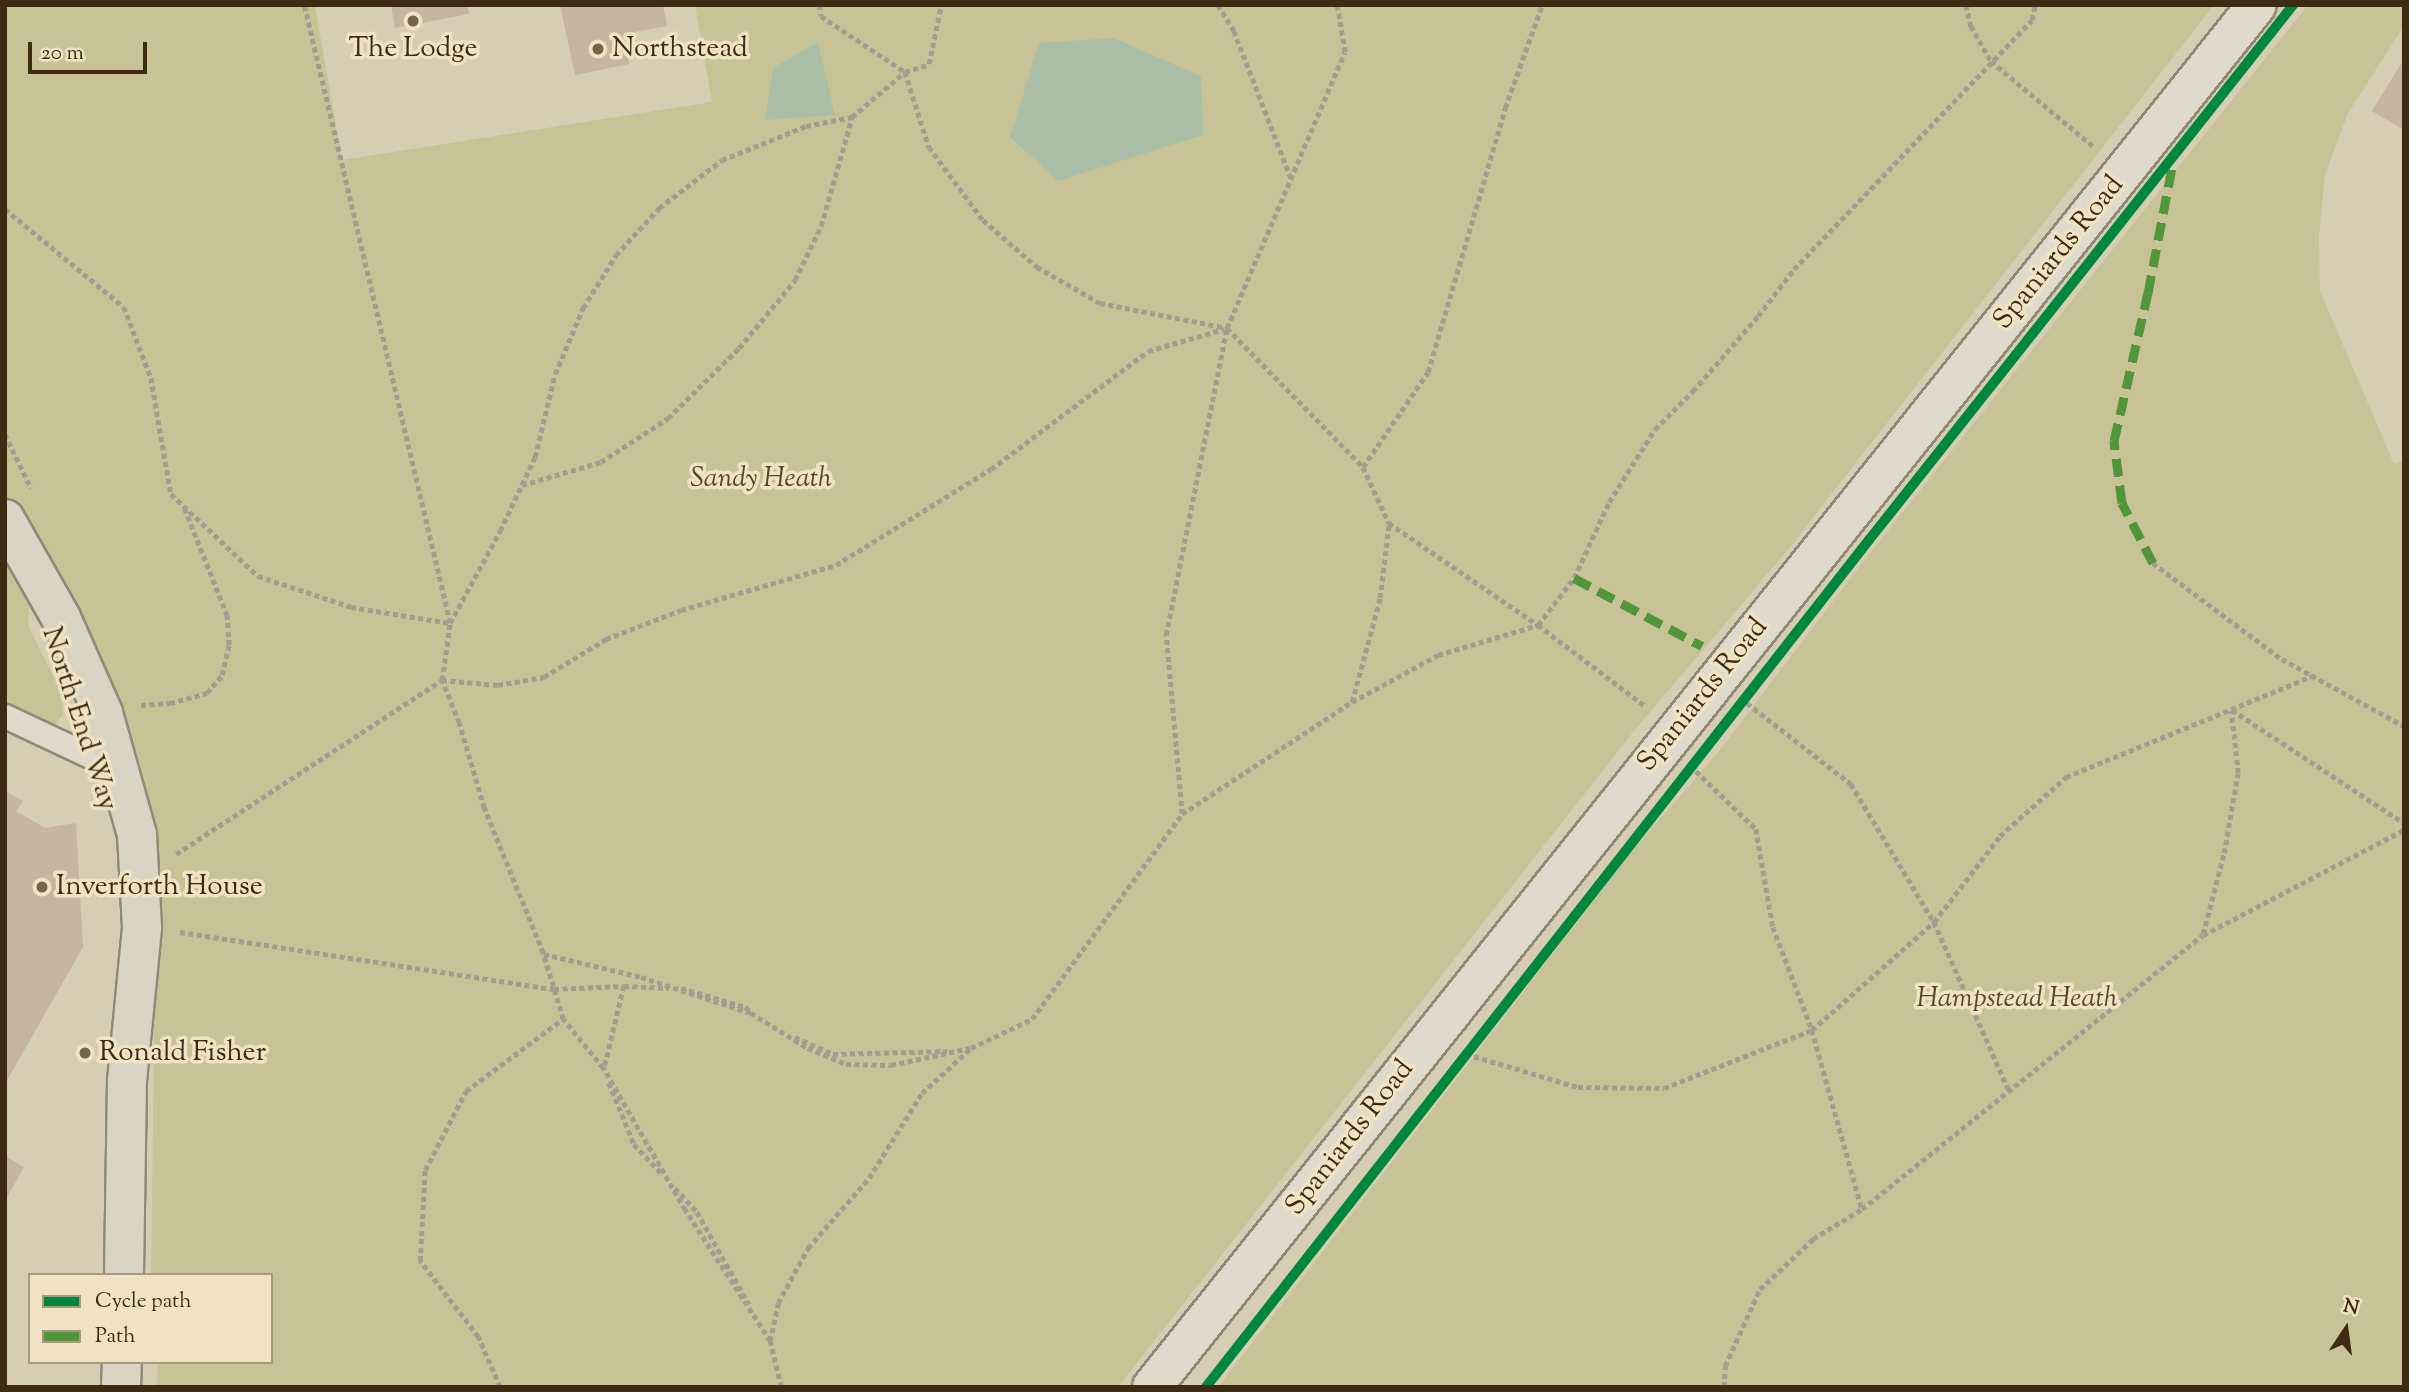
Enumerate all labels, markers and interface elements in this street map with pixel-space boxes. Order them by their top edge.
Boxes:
marker: The Lodge [405,13,421,29]
scale bar [32,28,150,72]
place label: The Lodge [348,32,478,66]
place label: Northstead [612,32,748,66]
text: 20 m [41,39,84,69]
marker: Northstead [590,41,606,57]
street label: Spaniards Road [1987,169,2131,337]
park label: Sandy Heath [690,462,832,496]
street label: Spaniards Road [1631,611,1775,779]
street label: North End Way [34,623,124,815]
place label: Inverforth House [56,870,263,904]
marker: Inverforth House [34,879,50,895]
park label: Hampstead Heath [1917,982,2117,1016]
place label: Ronald Fisher [99,1036,266,1070]
marker: Ronald Fisher [77,1045,93,1061]
street label: Spaniards Road [1279,1053,1421,1223]
legend [28,1273,273,1364]
text: Cycle path [95,1287,192,1317]
text: N [2340,1293,2361,1323]
north arrow [2311,1294,2381,1364]
text: Path [95,1322,136,1352]

